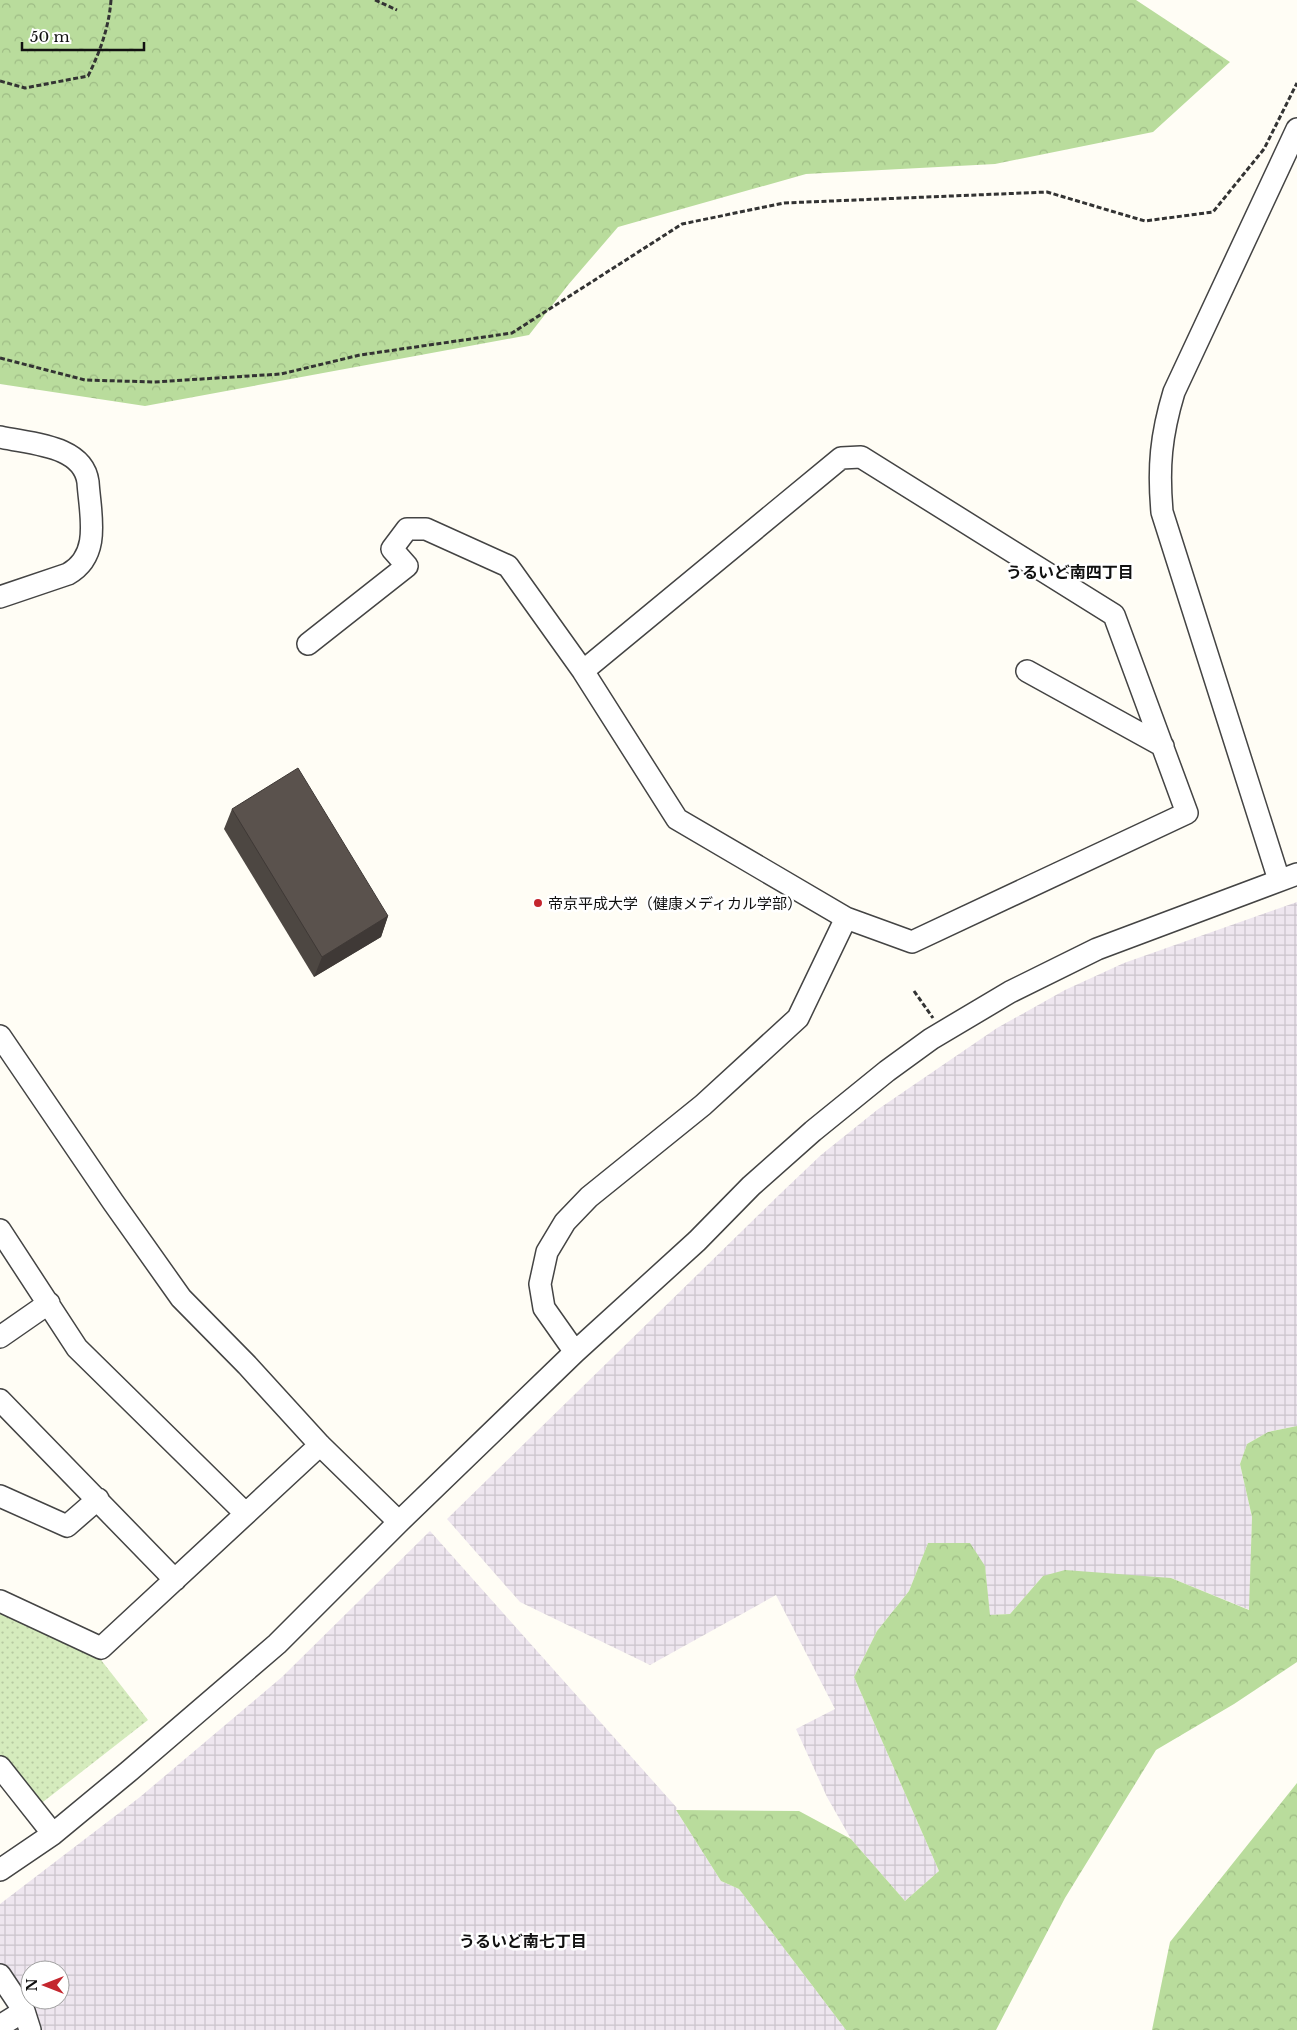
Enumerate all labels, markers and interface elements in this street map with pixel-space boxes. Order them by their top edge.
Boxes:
scale bar [22,20,145,52]
text: 50 m [30,27,70,46]
district label: うるいど南四丁目 [1006,562,1134,582]
place label: 帝京平成大学（健康メディカル学部） [548,894,802,913]
marker: 帝京平成大学（健康メディカル学部） [532,897,544,909]
district label: うるいど南七丁目 [459,1931,587,1951]
north arrow [20,1960,70,2010]
text: N [23,1978,41,1992]

